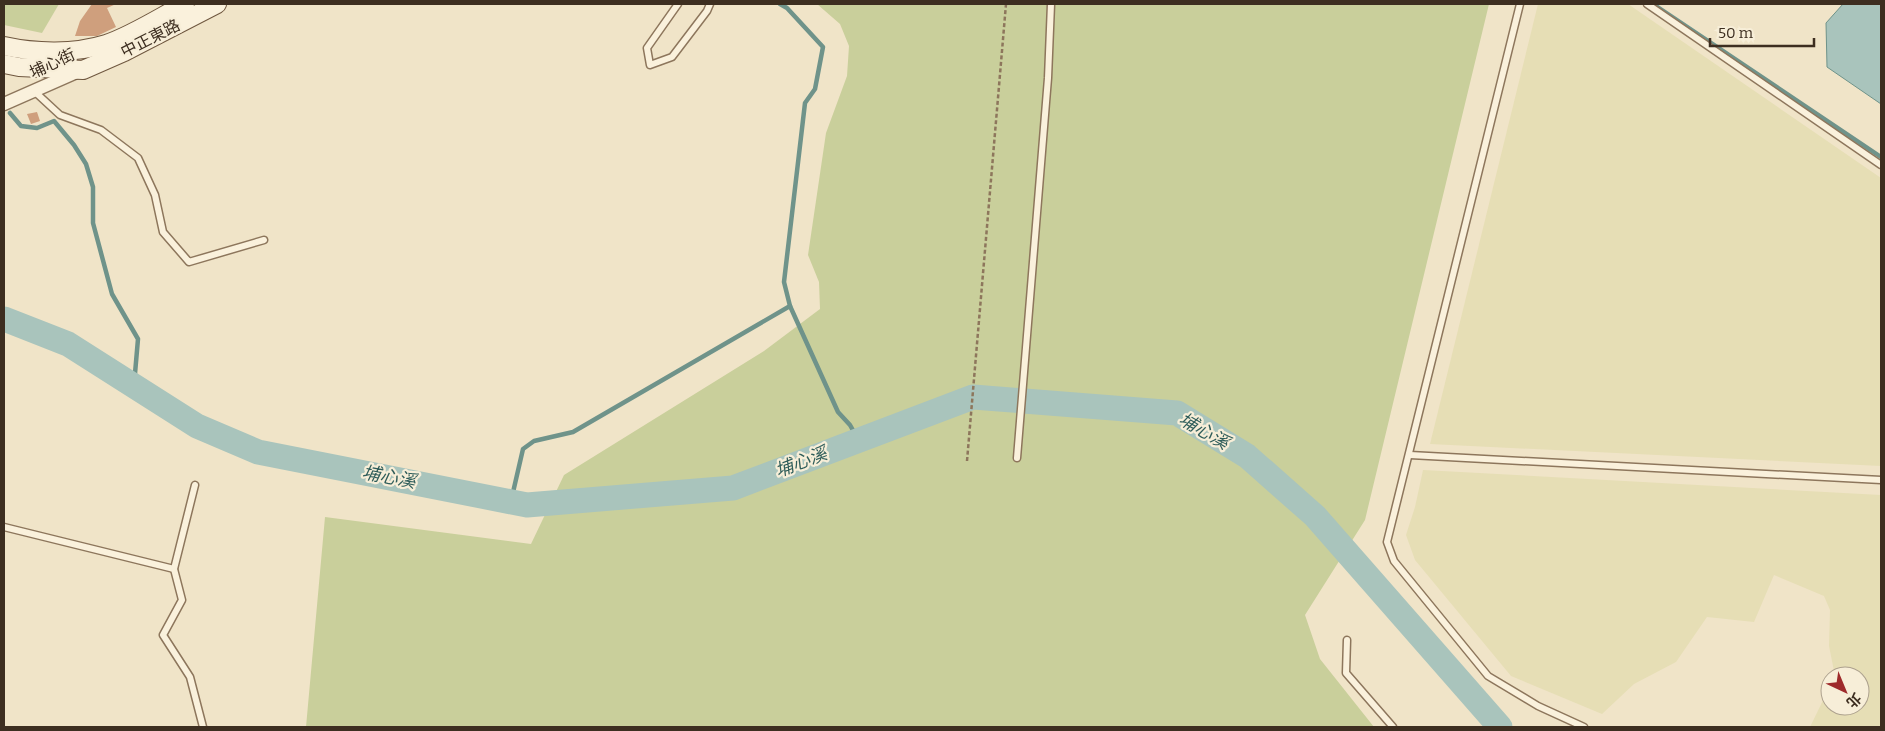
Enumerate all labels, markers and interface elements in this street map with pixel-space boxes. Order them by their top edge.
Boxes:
street label: 中正東路 [117,15,183,61]
scale bar [1710,15,1814,47]
text: 50 m [1718,24,1754,42]
street label: 埔心街 [26,45,78,82]
water label: 埔心溪 [1175,408,1235,456]
water label: 埔心溪 [772,441,833,482]
water label: 埔心溪 [360,461,421,494]
north arrow [1820,666,1870,716]
text: 北 [1843,689,1865,711]

